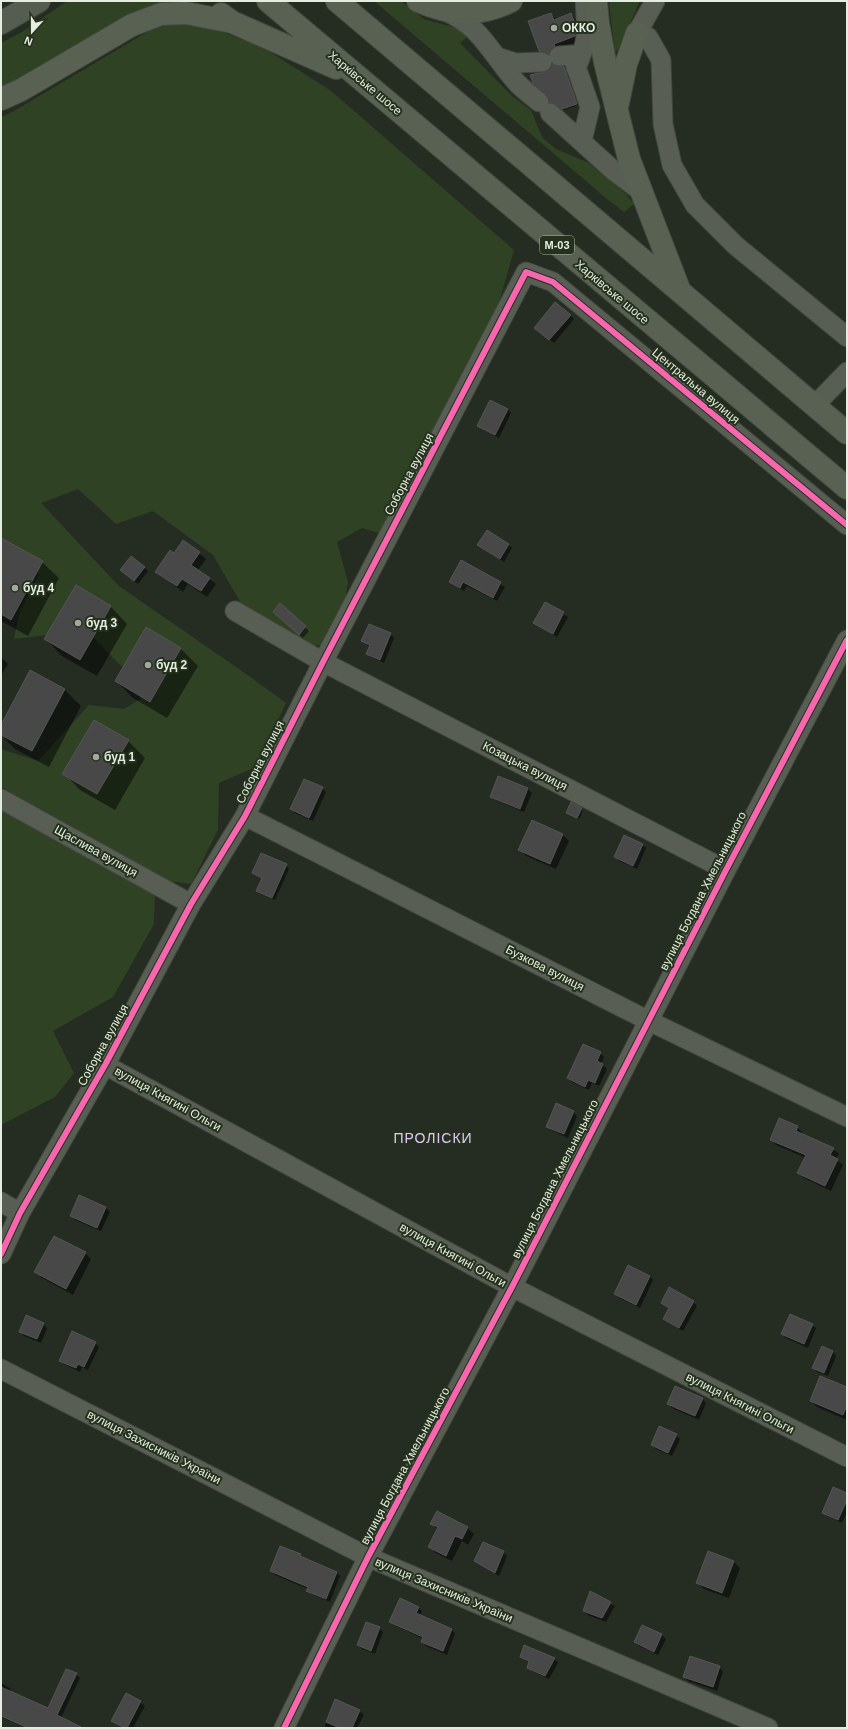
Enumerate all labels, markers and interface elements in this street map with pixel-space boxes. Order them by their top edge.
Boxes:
north arrow [12,12,52,52]
place label: ОККО [562,21,595,35]
marker: ОККО [549,23,559,33]
text: N [23,34,34,48]
street label: Харківське шосе [325,48,405,118]
road number: М-03 [540,236,574,254]
street label: Харківське шосе [572,257,652,327]
street label: Центральна вулиця [649,345,743,427]
street label: Соборна вулиця [381,430,437,518]
place label: буд 4 [23,581,55,595]
marker: буд 4 [10,583,20,593]
place label: буд 3 [86,616,118,630]
marker: буд 3 [73,618,83,628]
place label: буд 2 [156,658,188,672]
marker: буд 2 [143,660,153,670]
street label: Соборна вулиця [233,718,287,806]
street label: Козацька вулиця [480,739,570,793]
place label: буд 1 [104,750,136,764]
marker: буд 1 [91,752,101,762]
street label: вулиця Богдана Хмельницького [657,809,749,973]
street label: Щаслива вулиця [52,822,140,880]
street label: Бузкова вулиця [503,942,587,994]
street label: Соборна вулиця [75,1002,131,1088]
street label: вулиця Княгині Ольги [112,1064,224,1134]
street label: вулиця Богдана Хмельницького [509,1097,601,1261]
district label: ПРОЛІСКИ [393,1130,473,1146]
street label: вулиця Княгині Ольги [397,1220,509,1290]
street label: вулиця Княгині Ольги [684,1370,796,1436]
street label: вулиця Богдана Хмельницького [357,1385,453,1547]
street label: вулиця Захисників України [85,1407,223,1487]
street label: вулиця Захисників України [373,1555,515,1625]

